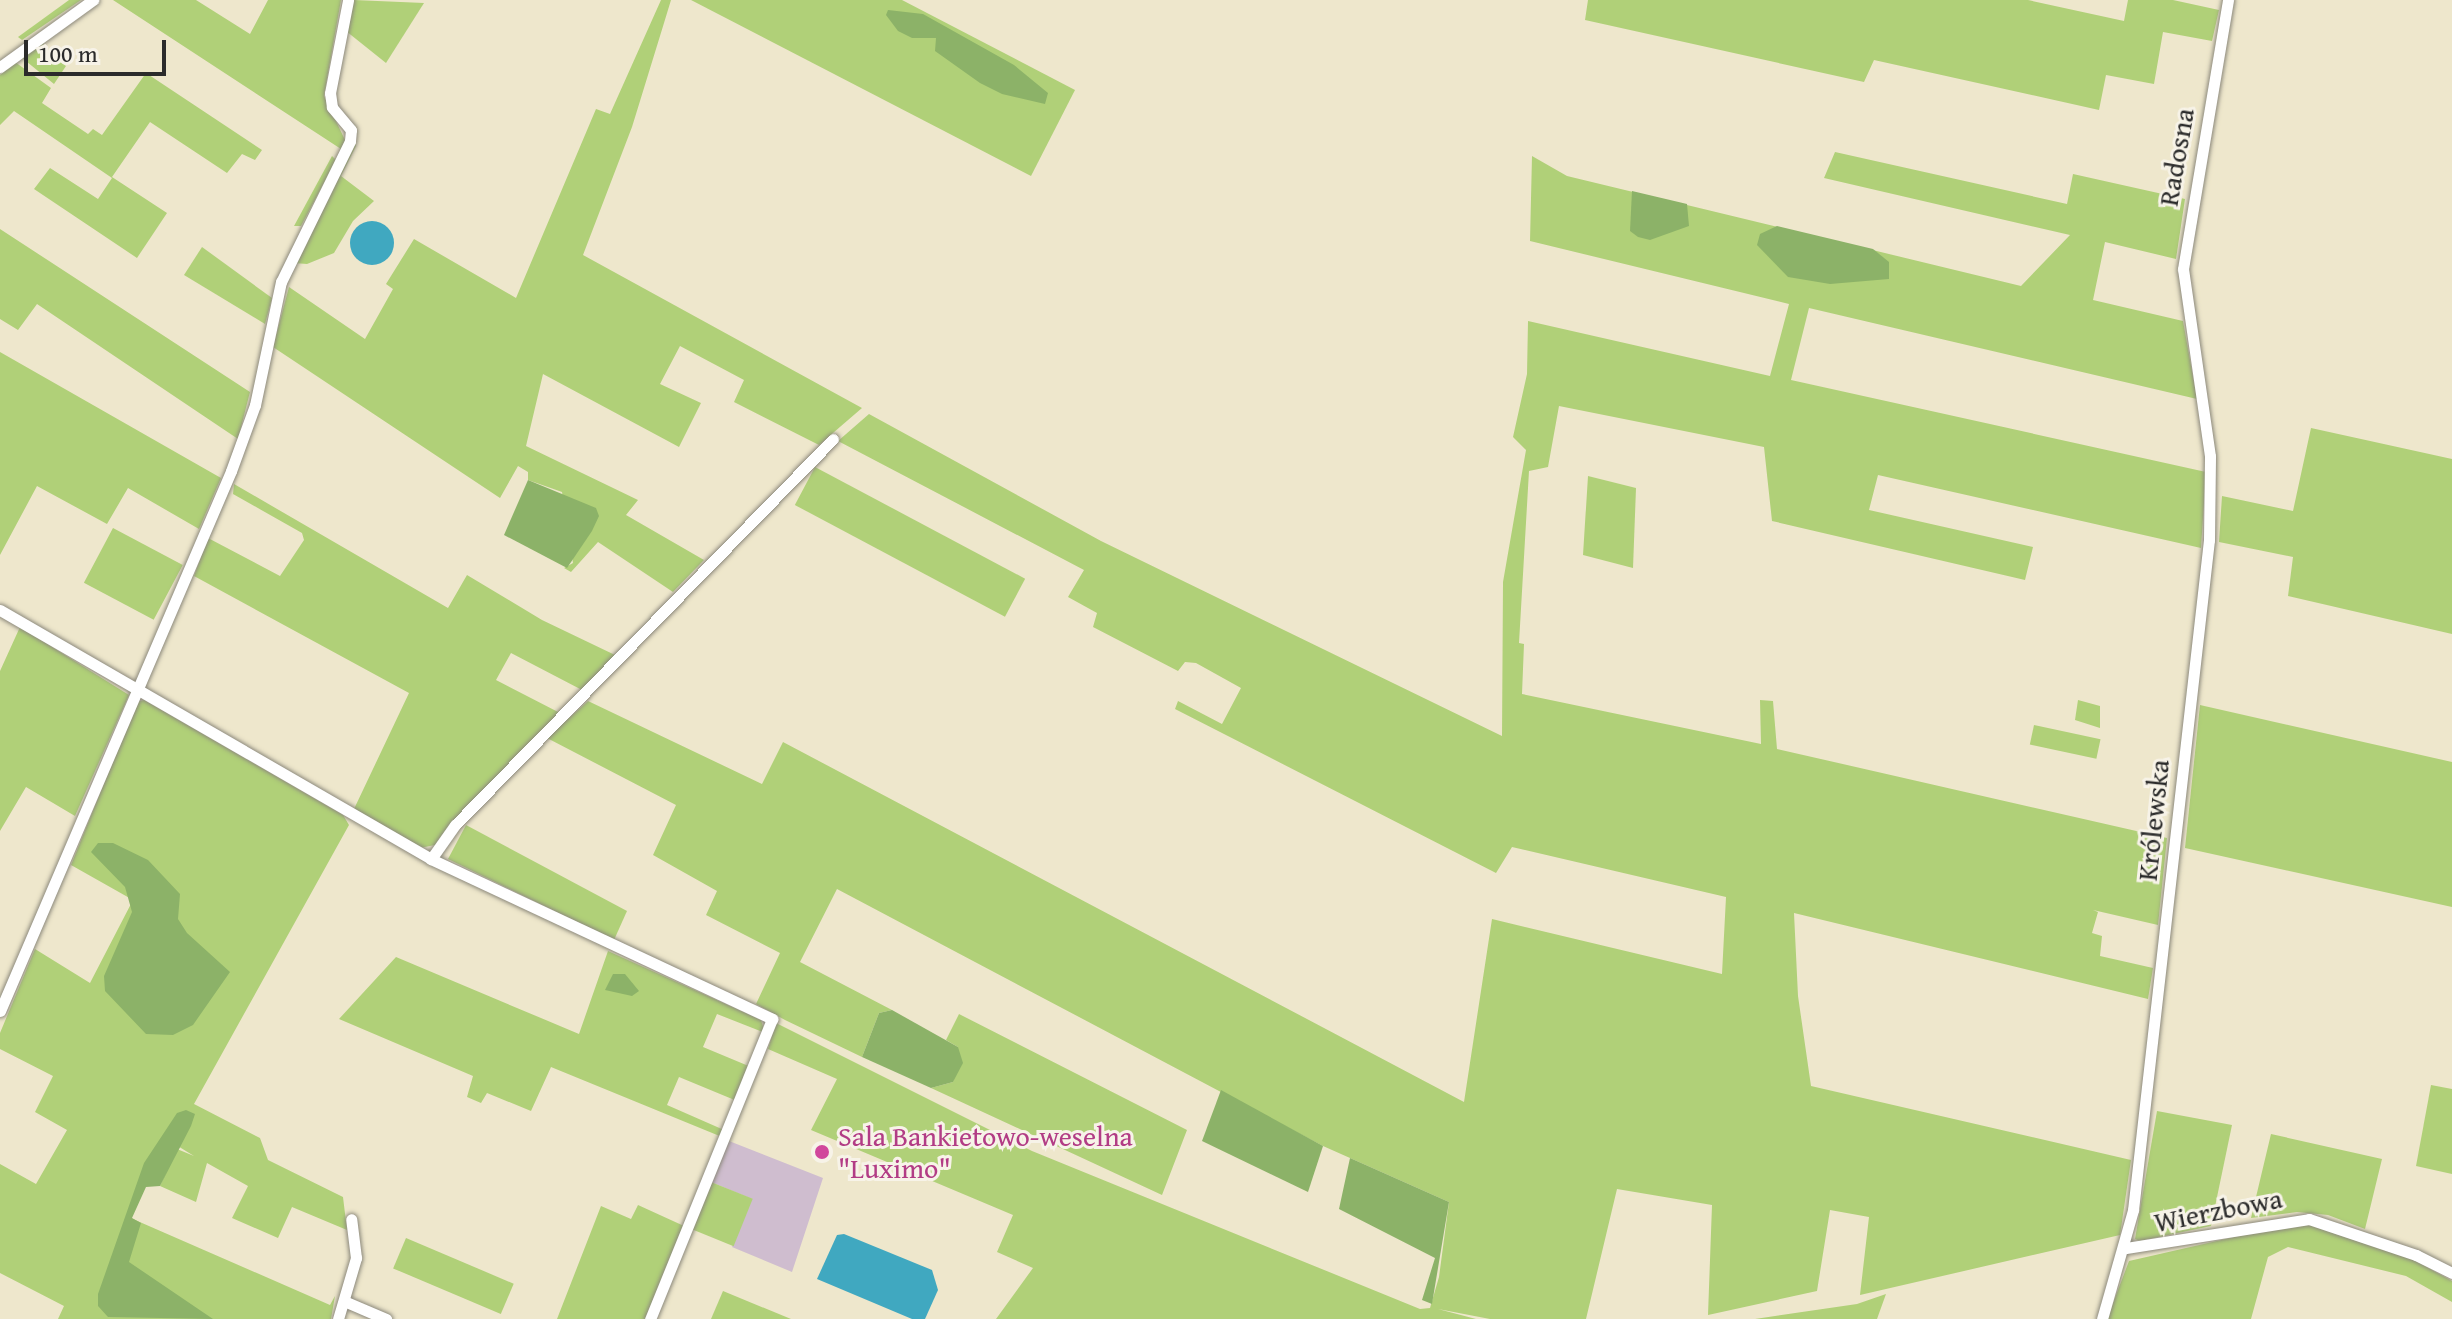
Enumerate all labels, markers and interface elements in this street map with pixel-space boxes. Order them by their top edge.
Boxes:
scale bar [28,24,170,74]
text: 100 m [38,36,98,71]
street label: Radosna [2151,106,2201,208]
street label: Królewska [2130,758,2176,882]
place label: Sala Bankietowo-weselna "Luximo" [838,1119,1133,1185]
marker: Sala Bankietowo-weselna "Luximo" [813,1143,831,1161]
street label: Wierzbowa [2151,1181,2285,1239]

